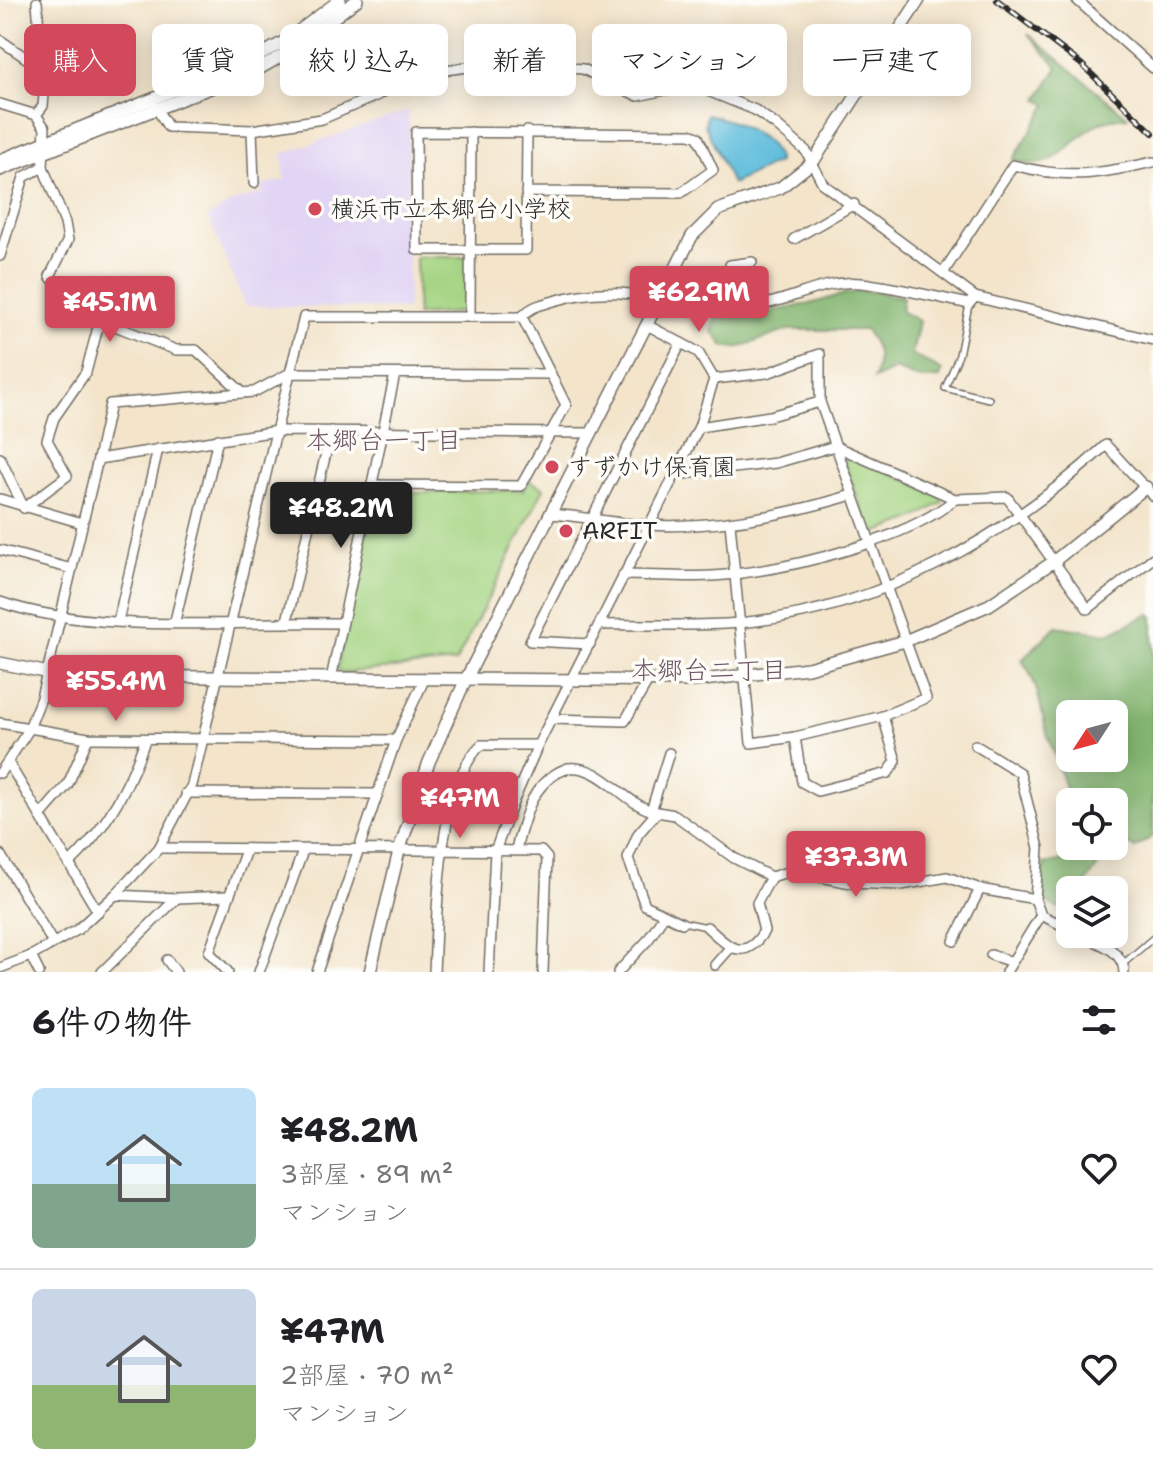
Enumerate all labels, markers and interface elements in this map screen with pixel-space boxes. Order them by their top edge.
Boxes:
chip: 購入 [24,24,136,96]
chip: 賃貸 [152,24,264,96]
chip: 絞り込み [280,24,448,96]
chip: 新着 [464,24,576,96]
chip: マンション [592,24,787,96]
chip: 一戸建て [803,24,971,96]
place label: 横浜市立本郷台小学校 [331,193,571,225]
marker: 横浜市立本郷台小学校 [306,200,324,218]
pin: ¥62.9M [634,266,764,334]
text: ¥62.9M [648,274,750,309]
pin: ¥45.1M [45,276,175,344]
text: ¥45.1M [63,284,157,319]
district label: 本郷台一丁目 [306,422,462,457]
place label: すずかけ保育園 [568,451,736,483]
marker: すずかけ保育園 [543,458,561,476]
pin: ¥48.2M [276,482,406,550]
text: ¥48.2M [288,490,394,525]
place label: ARFIT [582,515,658,547]
marker: ARFIT [557,522,575,540]
district label: 本郷台二丁目 [631,652,787,687]
pin: ¥55.4M [51,655,181,723]
text: ¥55.4M [66,663,166,698]
north arrow [1056,700,1128,772]
map controls [1056,700,1128,948]
pin: ¥47M [413,772,507,840]
text: ¥47M [420,780,500,815]
button: locate [1056,788,1128,860]
pin: ¥37.3M [791,831,921,899]
text: ¥37.3M [804,839,908,874]
button: layers [1056,876,1128,948]
icon: filters [1077,998,1121,1042]
text: 6件の物件 [32,999,192,1045]
text: ¥48.2M [280,1107,418,1153]
icon: home [96,1120,192,1216]
icon: heart [1077,1146,1121,1190]
text: 3部屋 · 89 m² [280,1156,454,1191]
text: マンション [280,1194,409,1229]
text: ¥47M [280,1308,385,1354]
icon: home [96,1321,192,1417]
icon: heart [1077,1347,1121,1391]
text: 2部屋 · 70 m² [280,1357,454,1392]
text: マンション [280,1395,409,1430]

